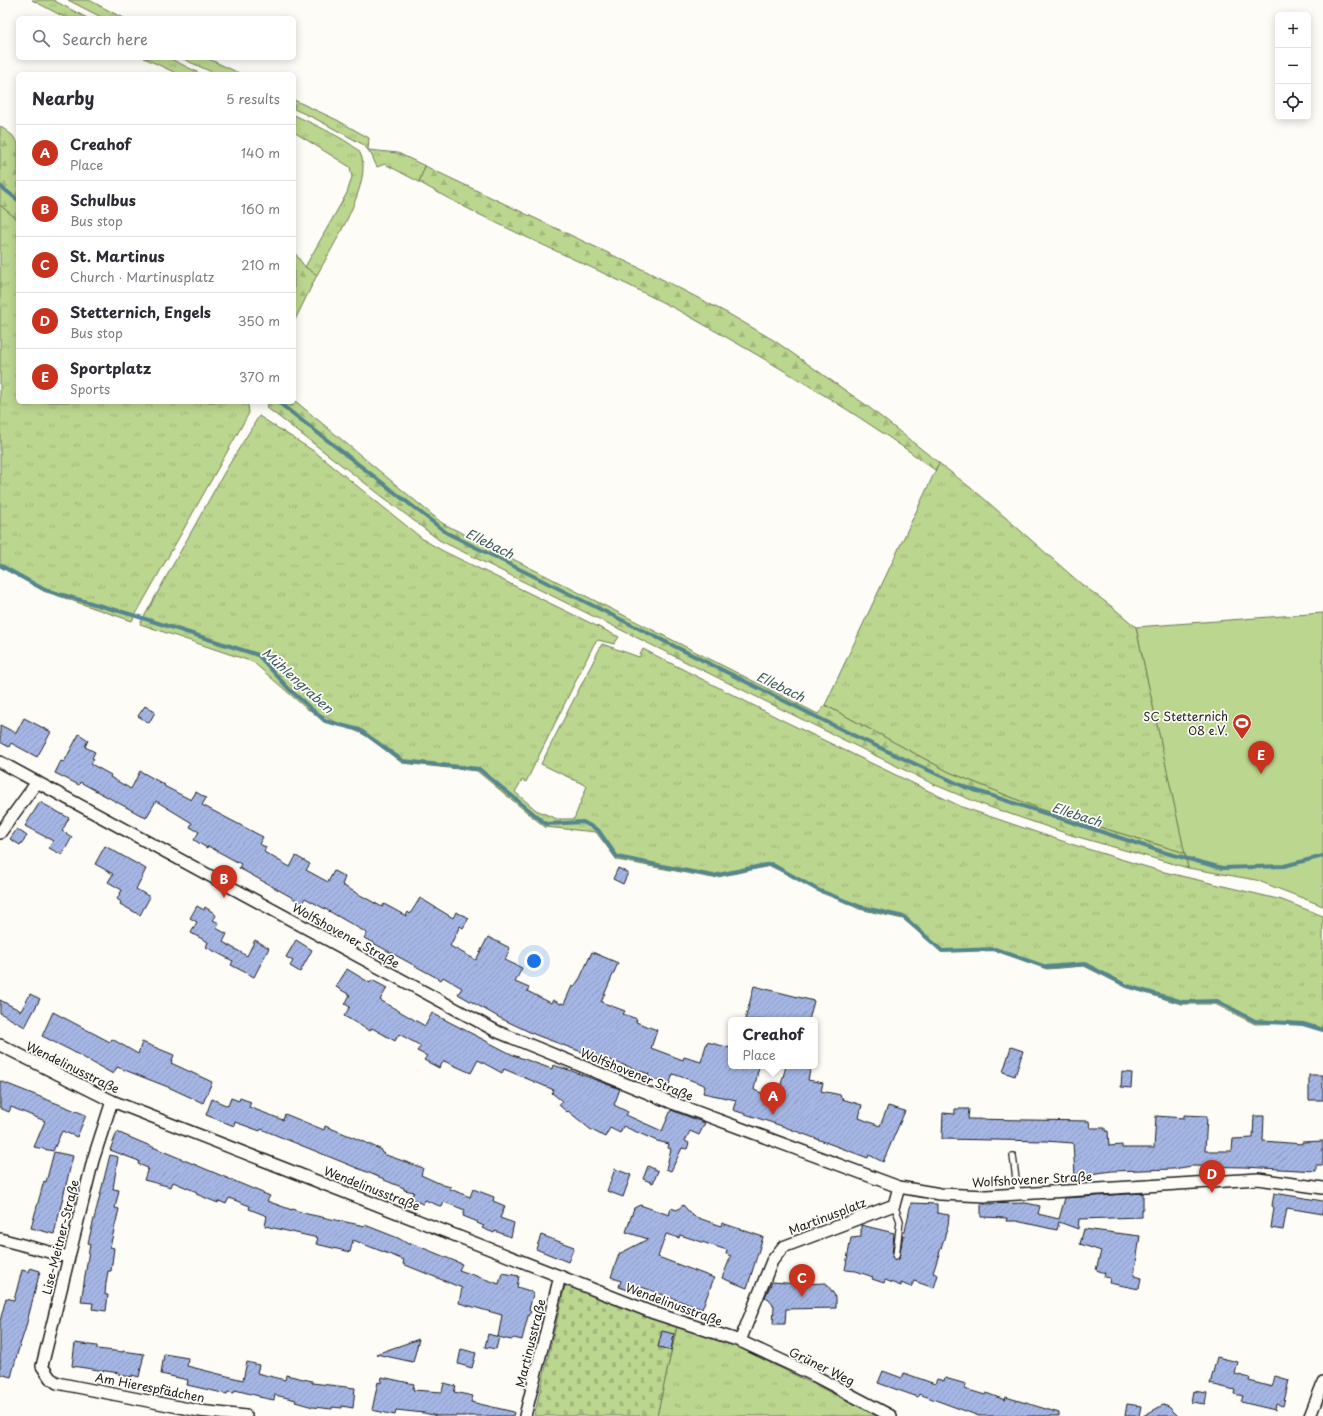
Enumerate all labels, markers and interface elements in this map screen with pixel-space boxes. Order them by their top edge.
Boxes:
map controls [1275,12,1311,120]
button: + [1275,12,1311,48]
search box [16,16,296,60]
icon: search [30,27,52,49]
text: Search here [62,27,148,50]
button: − [1275,48,1311,84]
button: locate [1275,84,1311,120]
text: Nearby [32,85,94,111]
text: 5 results [226,89,280,108]
text: Creahof [70,132,131,155]
text: A [40,143,50,162]
text: 140 m [241,143,280,162]
text: Place [70,155,103,174]
text: Schulbus [70,188,136,211]
text: B [41,199,49,218]
text: 160 m [241,199,280,218]
text: Bus stop [70,211,123,230]
text: St. Martinus [70,244,165,267]
text: C [40,255,50,274]
text: 210 m [241,255,280,274]
text: Church · Martinusplatz [70,267,214,286]
text: Stetternich, Engels [70,300,211,323]
text: D [40,311,50,330]
text: 350 m [238,311,280,330]
text: Bus stop [70,323,123,342]
text: Sportplatz [70,356,151,379]
text: E [41,367,49,386]
text: 370 m [239,367,280,386]
text: Sports [70,379,110,398]
water label: Ellebach [463,523,518,563]
water label: Mühlengraben [258,643,338,718]
water label: Ellebach [754,666,809,706]
place label: SC Stetternich 08 e.V. [1143,707,1228,739]
sports icon: SC Stetternich 08 e.V. [1231,712,1253,740]
pin: E [1248,741,1274,774]
water label: Ellebach [1050,797,1105,831]
pin: B [211,865,237,898]
street label: Wolfshovener Straße [289,898,403,972]
your location [524,951,544,971]
popup [728,1017,818,1069]
text: Creahof [742,1022,804,1045]
street label: Wendelinusstraße [23,1037,123,1097]
street label: Wolfshovener Straße [578,1043,696,1105]
text: Place [742,1045,776,1064]
pin: A [760,1082,786,1115]
pin: D [1199,1160,1225,1193]
street label: Wendelinusstraße [321,1161,423,1215]
street label: Wolfshovener Straße [971,1167,1093,1191]
street label: Lise-Meitner-Straße [37,1178,83,1296]
street label: Martinusplatz [786,1193,869,1239]
pin: C [789,1264,815,1297]
street label: Wendelinusstraße [623,1278,725,1330]
street label: Martinusstraße [510,1297,550,1389]
street label: Grüner Weg [786,1342,858,1390]
street label: Am Hierespfädchen [94,1368,206,1406]

